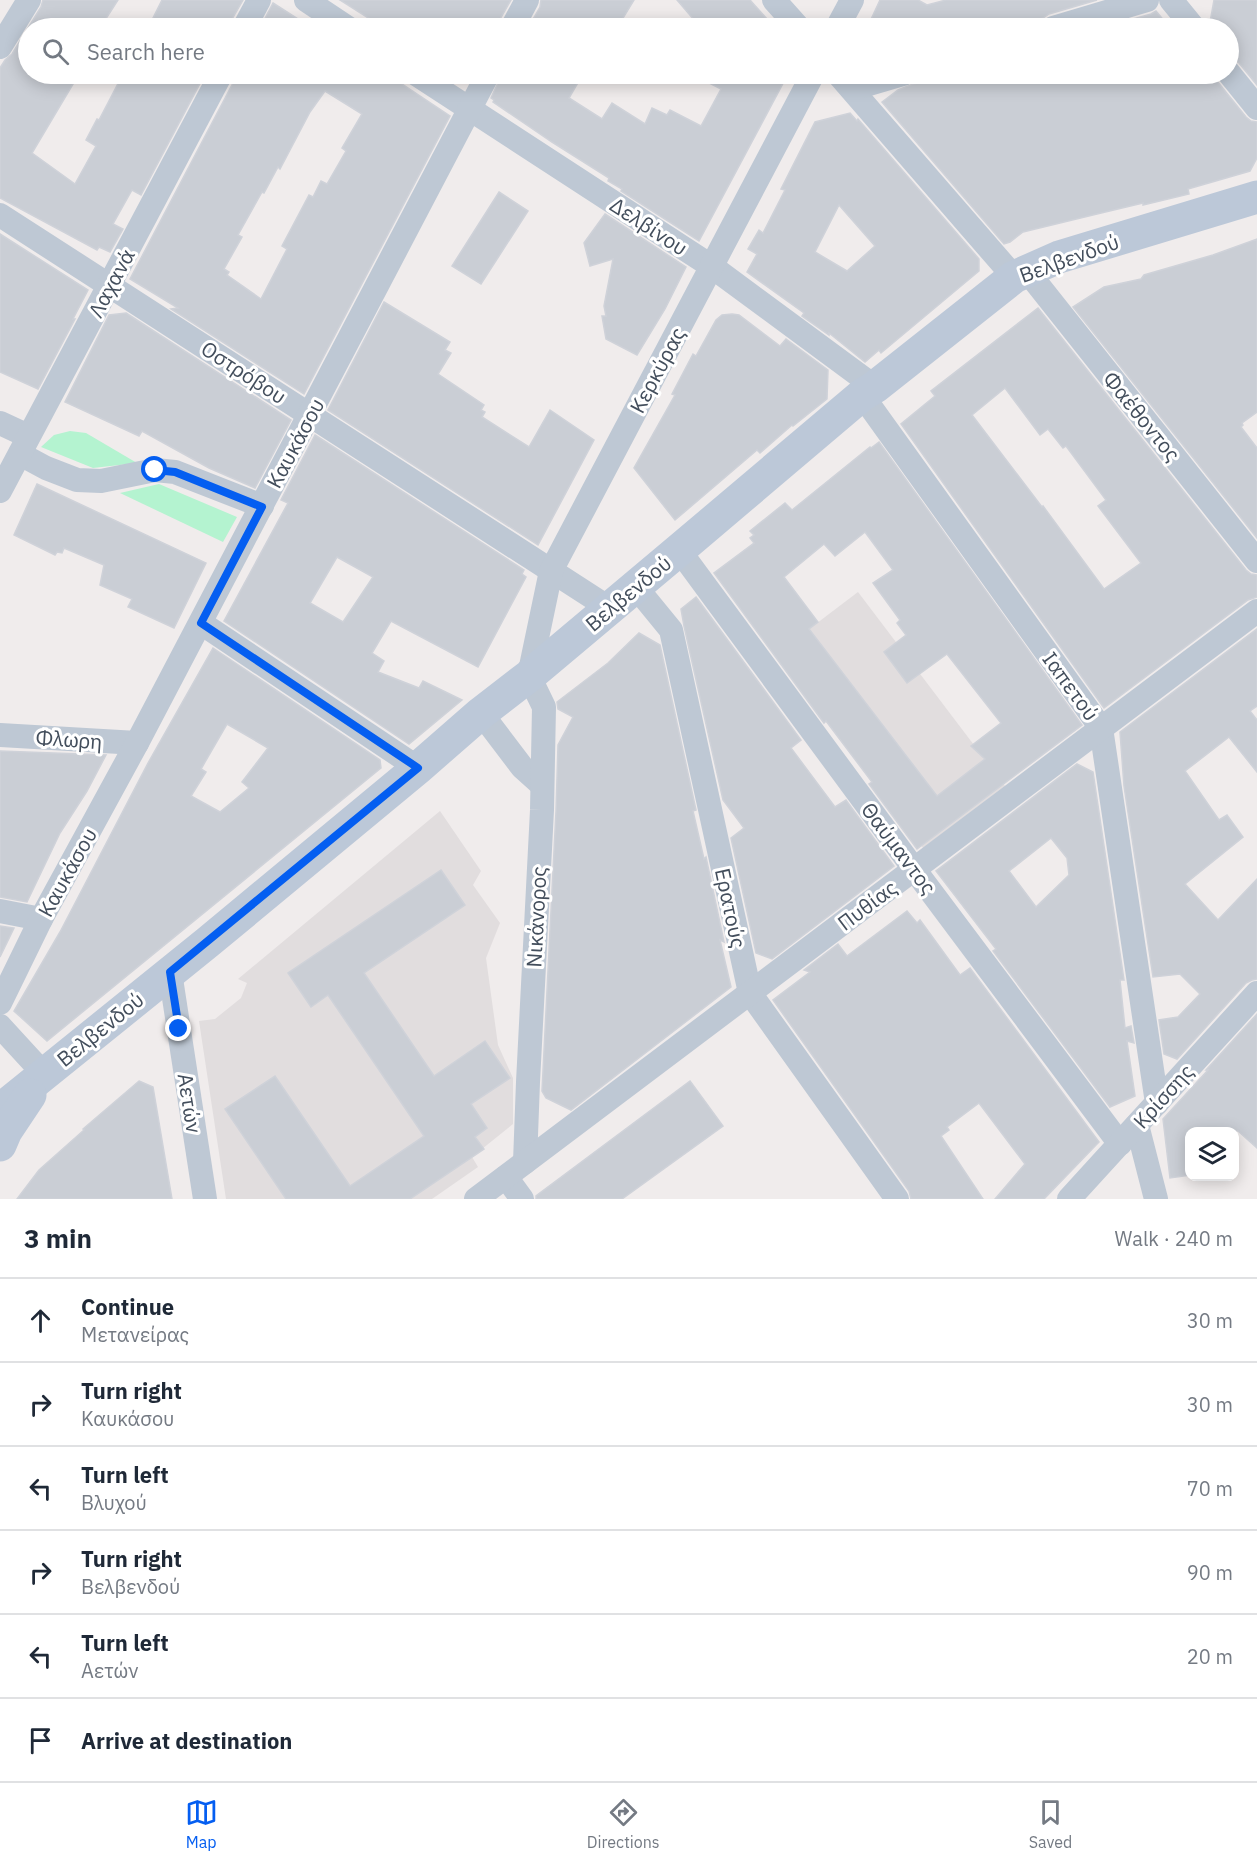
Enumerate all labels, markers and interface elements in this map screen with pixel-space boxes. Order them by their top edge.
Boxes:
search box [18,18,1239,84]
icon: search [39,35,72,68]
text: Search here [87,37,205,66]
street label: Δελβίνου [605,190,693,262]
street label: Βελβενδού [1015,227,1123,289]
street label: Λαχανά [81,244,141,322]
street label: Κερκύρας [623,322,691,418]
street label: Οστρόβου [196,334,292,410]
street label: Φαέθοντος [1097,365,1187,467]
street label: Καυκάσου [260,393,330,493]
route start [141,456,167,482]
street label: Βελβενδού [579,549,677,637]
street label: Ιαπετού [1036,646,1106,726]
street label: Φλωρη [35,723,103,755]
street label: Θαύμαντος [855,796,943,900]
street label: Καυκάσου [31,822,103,922]
street label: Νικάνορος [519,866,553,968]
street label: Ερατούς [709,866,753,950]
street label: Πυθίας [831,873,903,937]
street label: Βελβενδού [51,985,149,1073]
route end [165,1015,191,1041]
street label: Κρίσσης [1127,1058,1199,1134]
street label: Αετών [171,1071,209,1135]
map controls [1185,1127,1239,1181]
button: layers [1185,1127,1239,1181]
text: 3 min [24,1221,92,1255]
text: Walk · 240 m [1115,1225,1233,1252]
text: Continue [81,1292,174,1321]
icon: ahead [24,1304,57,1337]
text: 30 m [1187,1307,1233,1334]
text: Μετανείρας [81,1321,189,1348]
text: Turn right [81,1376,182,1405]
icon: right [24,1388,57,1421]
text: 30 m [1187,1391,1233,1418]
text: Καυκάσου [81,1405,174,1432]
text: Turn left [81,1460,169,1489]
icon: left [24,1472,57,1505]
text: 70 m [1187,1475,1233,1502]
text: Βλυχού [81,1489,147,1516]
text: Turn right [81,1544,182,1573]
icon: right [24,1556,57,1589]
text: 90 m [1187,1559,1233,1586]
text: Βελβενδού [81,1573,180,1600]
text: Turn left [81,1628,169,1657]
icon: left [24,1640,57,1673]
text: 20 m [1187,1643,1233,1670]
text: Αετών [81,1657,138,1684]
icon: arrive [24,1724,57,1757]
text: Arrive at destination [81,1726,292,1755]
tab: Map [185,1796,218,1852]
tab: Directions [587,1796,660,1852]
tab: Saved [1029,1796,1072,1852]

